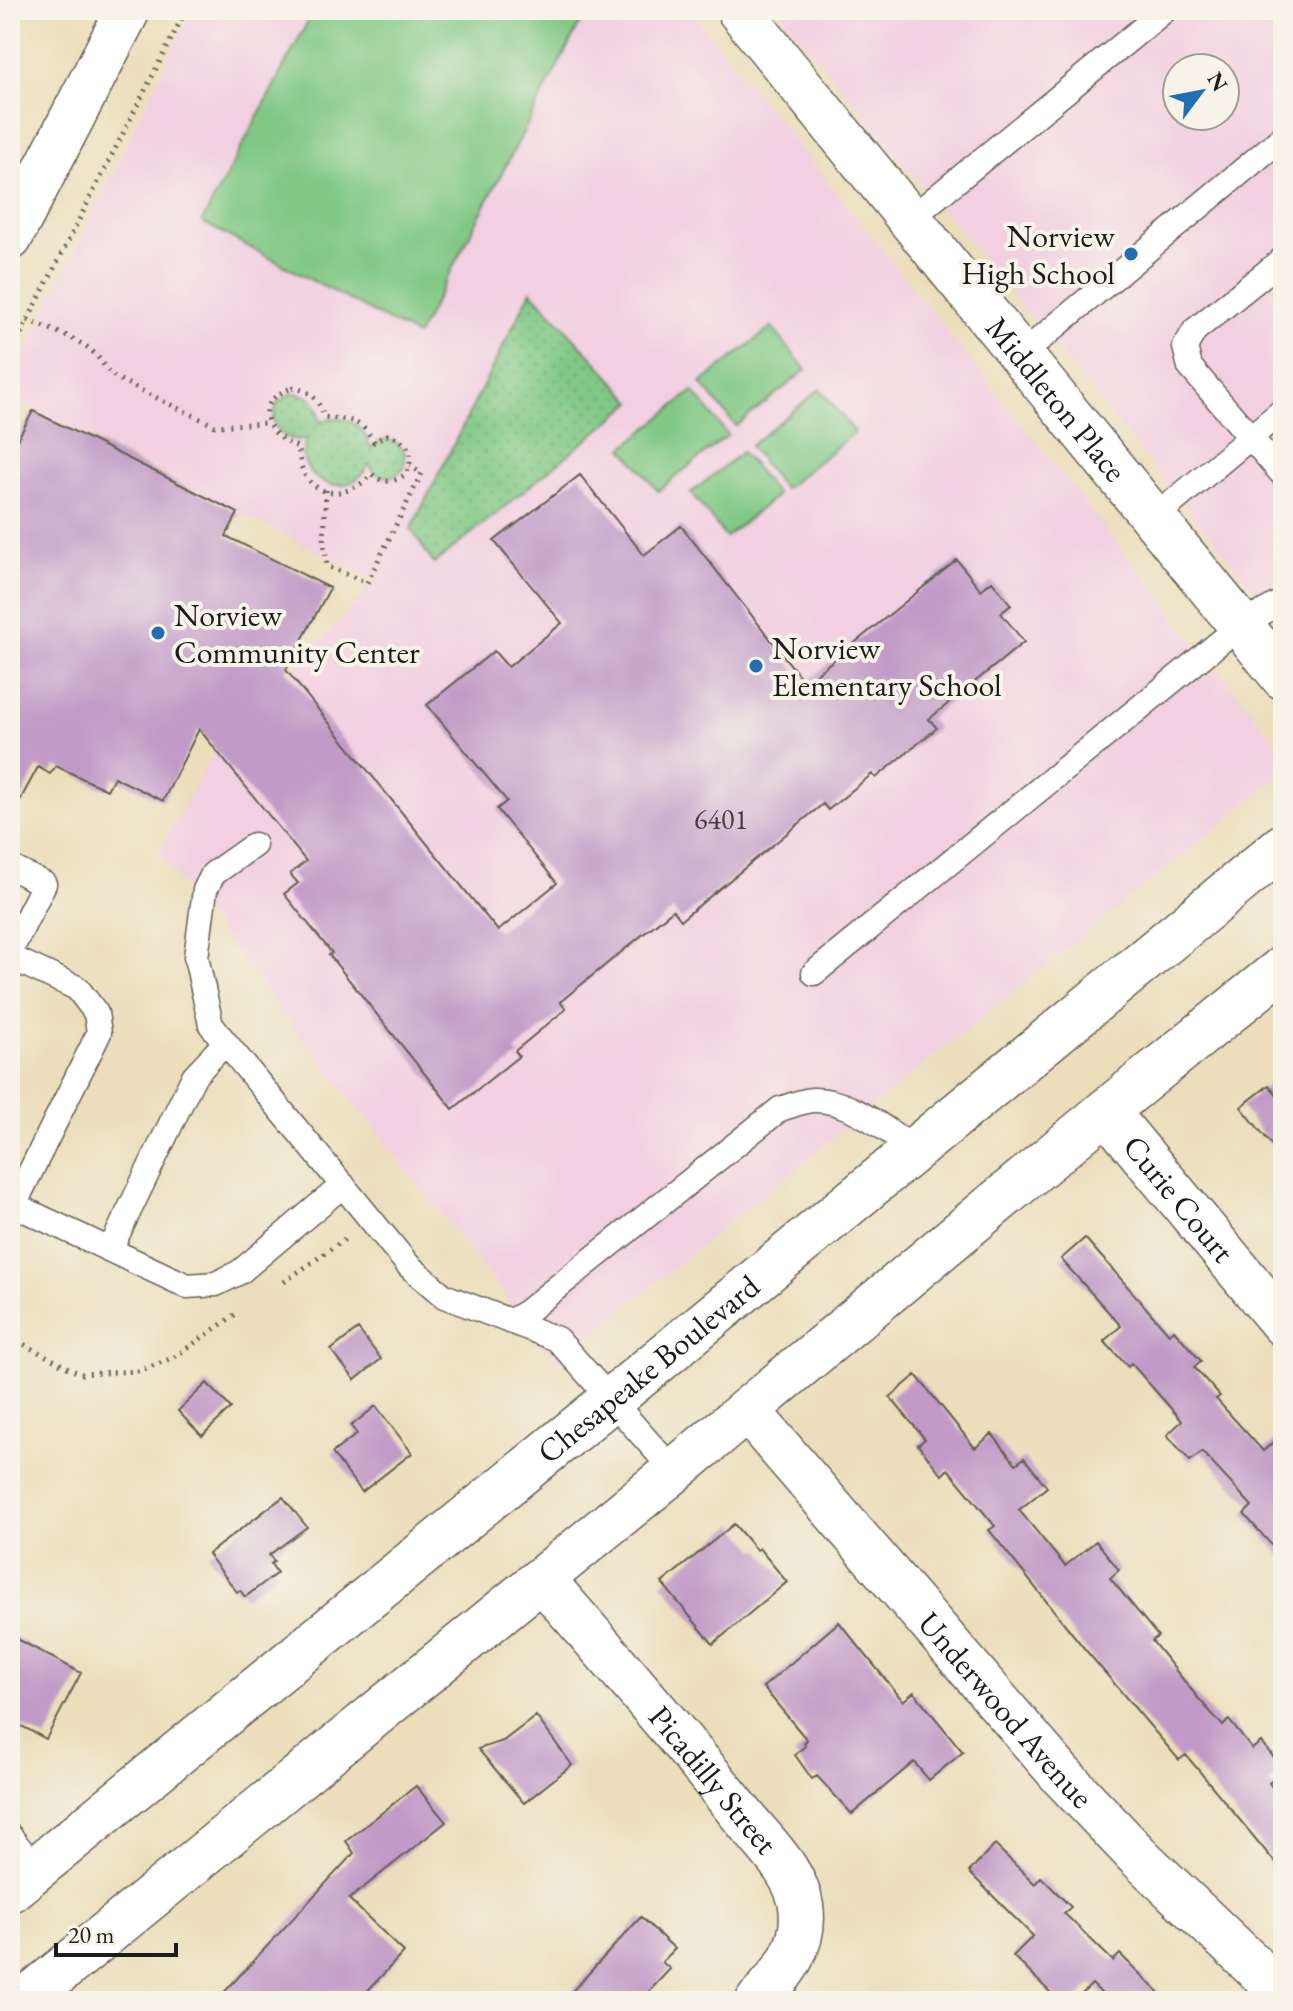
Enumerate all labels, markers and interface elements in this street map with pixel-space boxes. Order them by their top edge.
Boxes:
north arrow [1161,52,1241,132]
text: N [1201,66,1235,97]
place label: Norview High School [961,215,1116,294]
marker: Norview High School [1122,245,1140,263]
street label: Middleton Place [976,308,1136,490]
place label: Norview Community Center [174,594,420,673]
marker: Norview Community Center [149,624,167,642]
place label: Norview Elementary School [772,627,1002,706]
marker: Norview Elementary School [747,657,765,675]
house number: 6401 [694,801,748,837]
street label: Curie Court [1114,1126,1244,1271]
street label: Chesapeake Boulevard [529,1265,769,1473]
street label: Underwood Avenue [909,1603,1103,1817]
street label: Picadilly Street [639,1697,787,1863]
scale bar [56,1907,176,1957]
text: 20 m [68,1919,115,1950]

